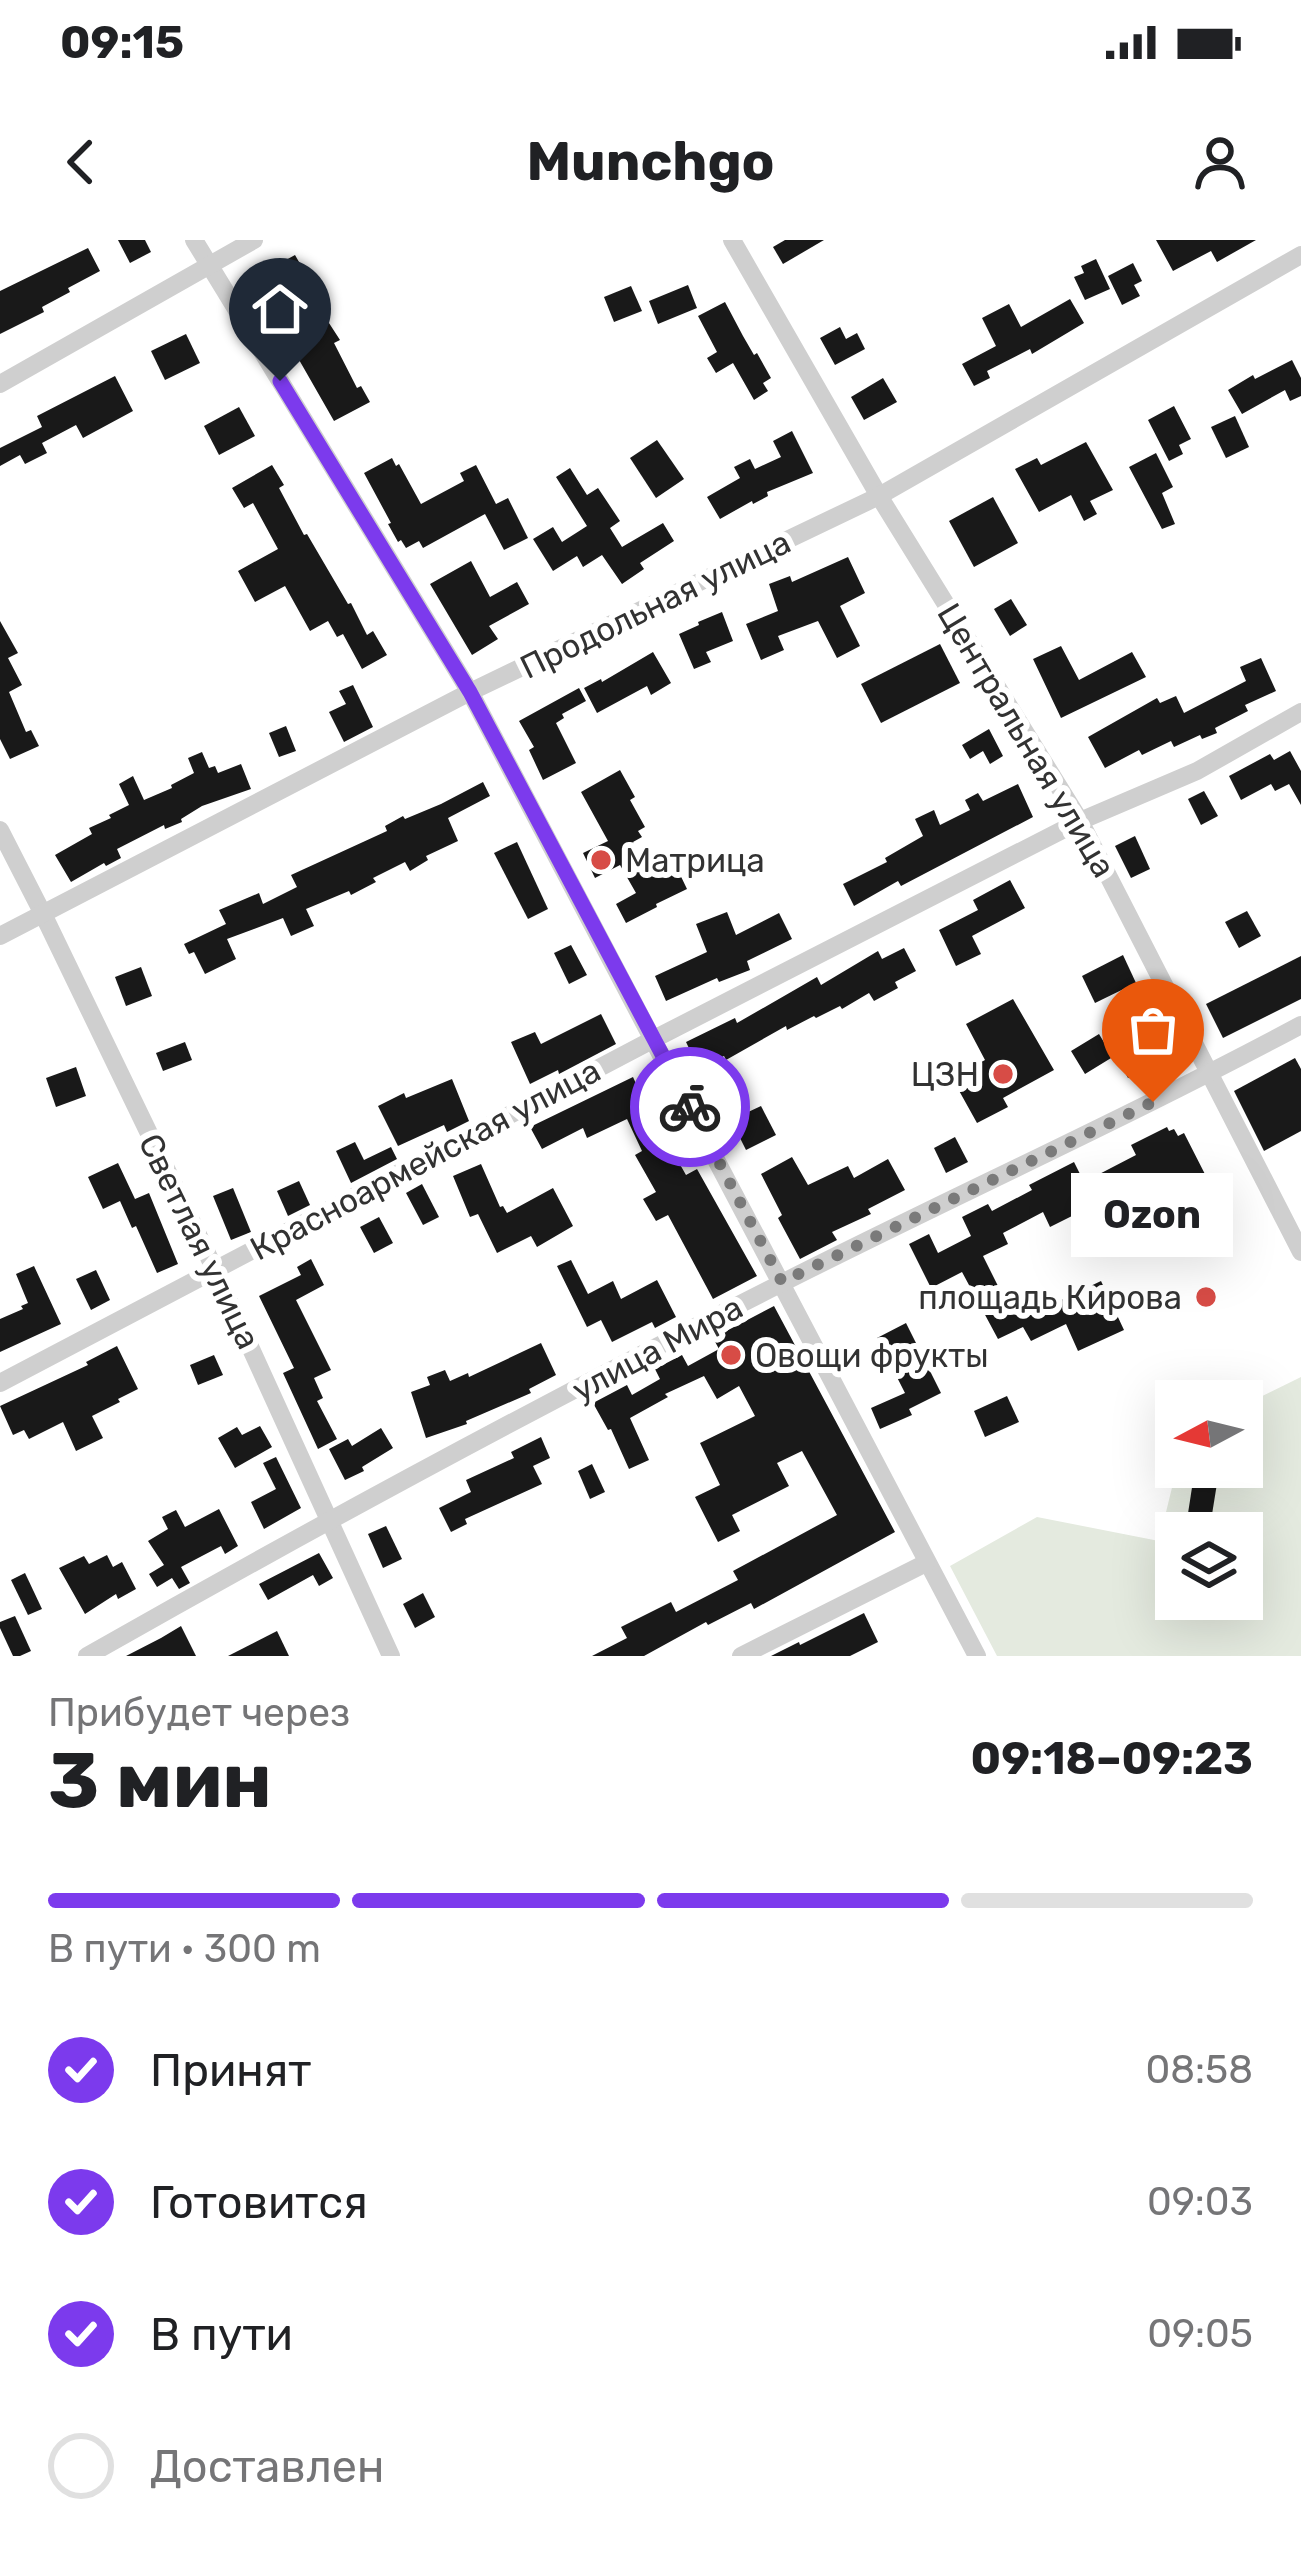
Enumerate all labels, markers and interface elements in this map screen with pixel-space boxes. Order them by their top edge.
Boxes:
text: 09:15 [60,16,184,69]
icon: back [48,129,114,195]
icon: person [1187,129,1253,195]
text: Munchgo [526,130,775,194]
pin [229,258,331,381]
icon: home [247,276,313,342]
street label: Продольная улица [514,522,797,687]
street label: Центральная улица [929,596,1124,884]
place label: Матрица [625,841,765,880]
marker: Матрица [588,847,614,873]
pin [1102,979,1204,1102]
icon: bag [1120,997,1186,1063]
courier [630,1047,750,1167]
street label: Красноармейская улица [244,1051,607,1268]
place label: ЦЗН [911,1055,979,1094]
marker: ЦЗН [990,1061,1016,1087]
icon: bike [657,1074,723,1140]
street label: Светлая улица [131,1127,268,1355]
callout: Ozon [1072,1174,1234,1258]
text: Ozon [1103,1192,1201,1238]
place label: площадь Кирова [918,1278,1182,1317]
marker: площадь Кирова [1193,1284,1219,1310]
street label: улица Мира [565,1287,749,1410]
place label: Овощи фрукты [755,1336,989,1375]
marker: Овощи фрукты [718,1342,744,1368]
north arrow [1155,1380,1263,1488]
map controls [1155,1380,1263,1620]
button: layers [1155,1512,1263,1620]
text: Прибудет через [48,1690,350,1736]
text: 09:18–09:23 [971,1732,1253,1785]
text: 3 мин [48,1734,272,1827]
text: В пути · 300 m [48,1926,321,1972]
icon: check [48,2037,114,2103]
text: Принят [150,2044,311,2097]
text: 08:58 [1145,2047,1253,2093]
icon: check [48,2169,114,2235]
text: Готовится [150,2176,368,2229]
text: 09:03 [1147,2179,1253,2225]
icon: check [48,2301,114,2367]
text: В пути [150,2308,293,2361]
text: 09:05 [1147,2311,1253,2357]
text: Доставлен [150,2440,384,2493]

